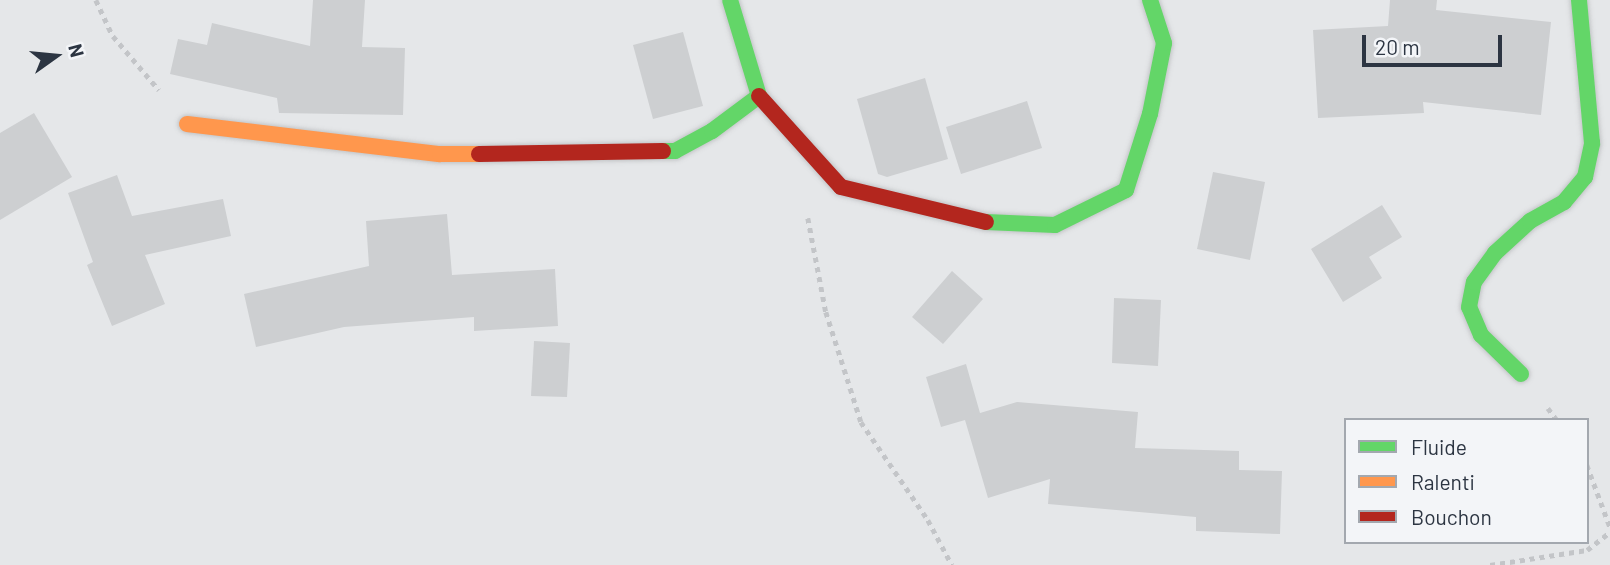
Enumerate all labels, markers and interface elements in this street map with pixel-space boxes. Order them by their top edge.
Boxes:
north arrow [21,21,91,91]
scale bar [1365,21,1505,65]
text: 20 m [1375,34,1420,59]
text: N [64,41,90,60]
legend [1344,418,1589,544]
text: Fluide [1411,434,1467,459]
text: Ralenti [1411,469,1475,494]
text: Bouchon [1411,504,1492,529]

